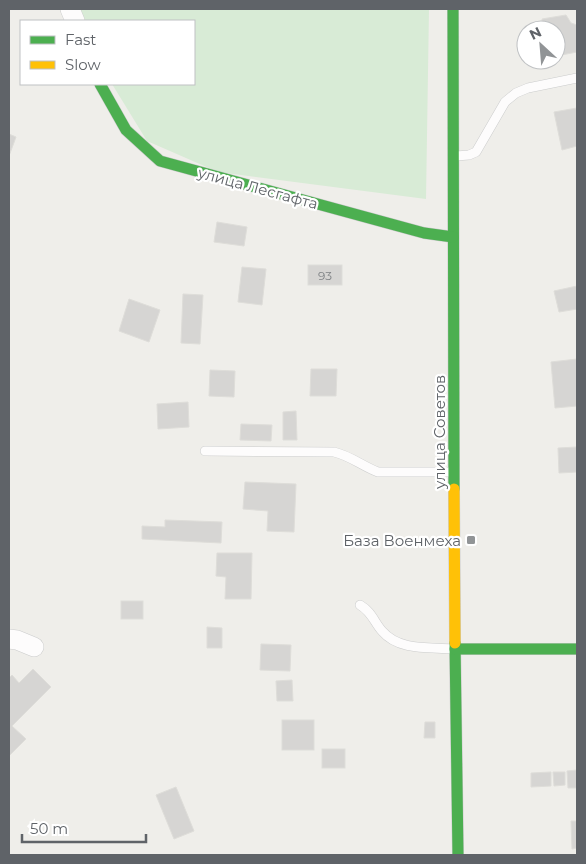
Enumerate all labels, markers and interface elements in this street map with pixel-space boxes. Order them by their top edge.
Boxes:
legend [20,20,195,85]
north arrow [516,20,566,70]
text: N [526,23,544,44]
text: Fast [65,30,96,49]
text: Slow [65,55,101,74]
street label: улица Лесгафта [195,163,320,213]
house number: 93 [318,268,332,283]
street label: улица Советов [430,375,449,490]
place label: База Военмеха [343,531,461,550]
marker: База Военмеха [465,534,477,546]
scale bar [22,812,146,844]
text: 50 m [30,819,68,838]

